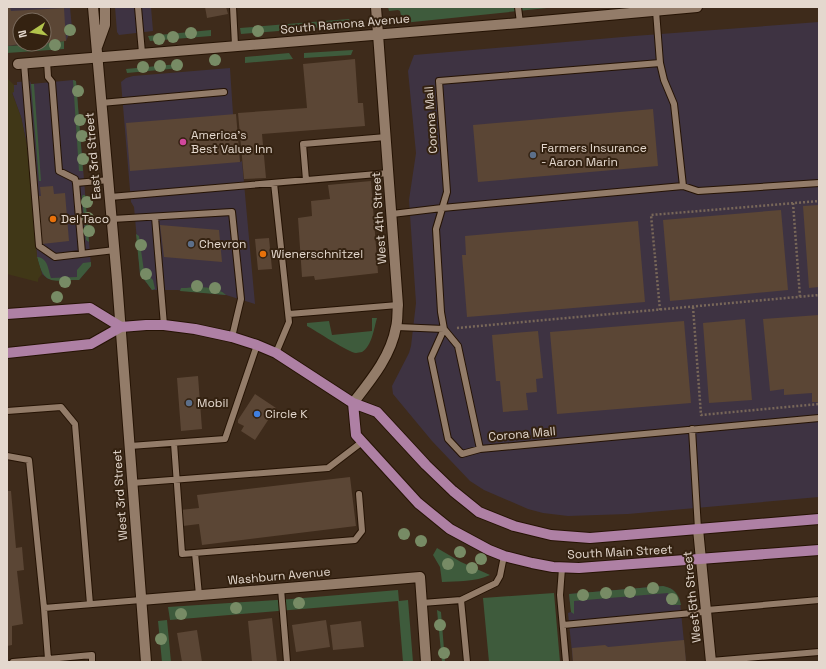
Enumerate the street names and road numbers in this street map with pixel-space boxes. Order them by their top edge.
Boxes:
street label: South Ramona Avenue [280,10,410,38]
street label: Corona Mall [421,86,441,154]
street label: East 3rd Street [81,112,105,200]
street label: West 4th Street [368,171,390,265]
street label: Corona Mall [488,423,556,445]
street label: West 3rd Street [109,449,131,541]
street label: South Main Street [567,541,673,563]
street label: West 5th Street [679,550,705,644]
street label: Washburn Avenue [227,564,331,588]

